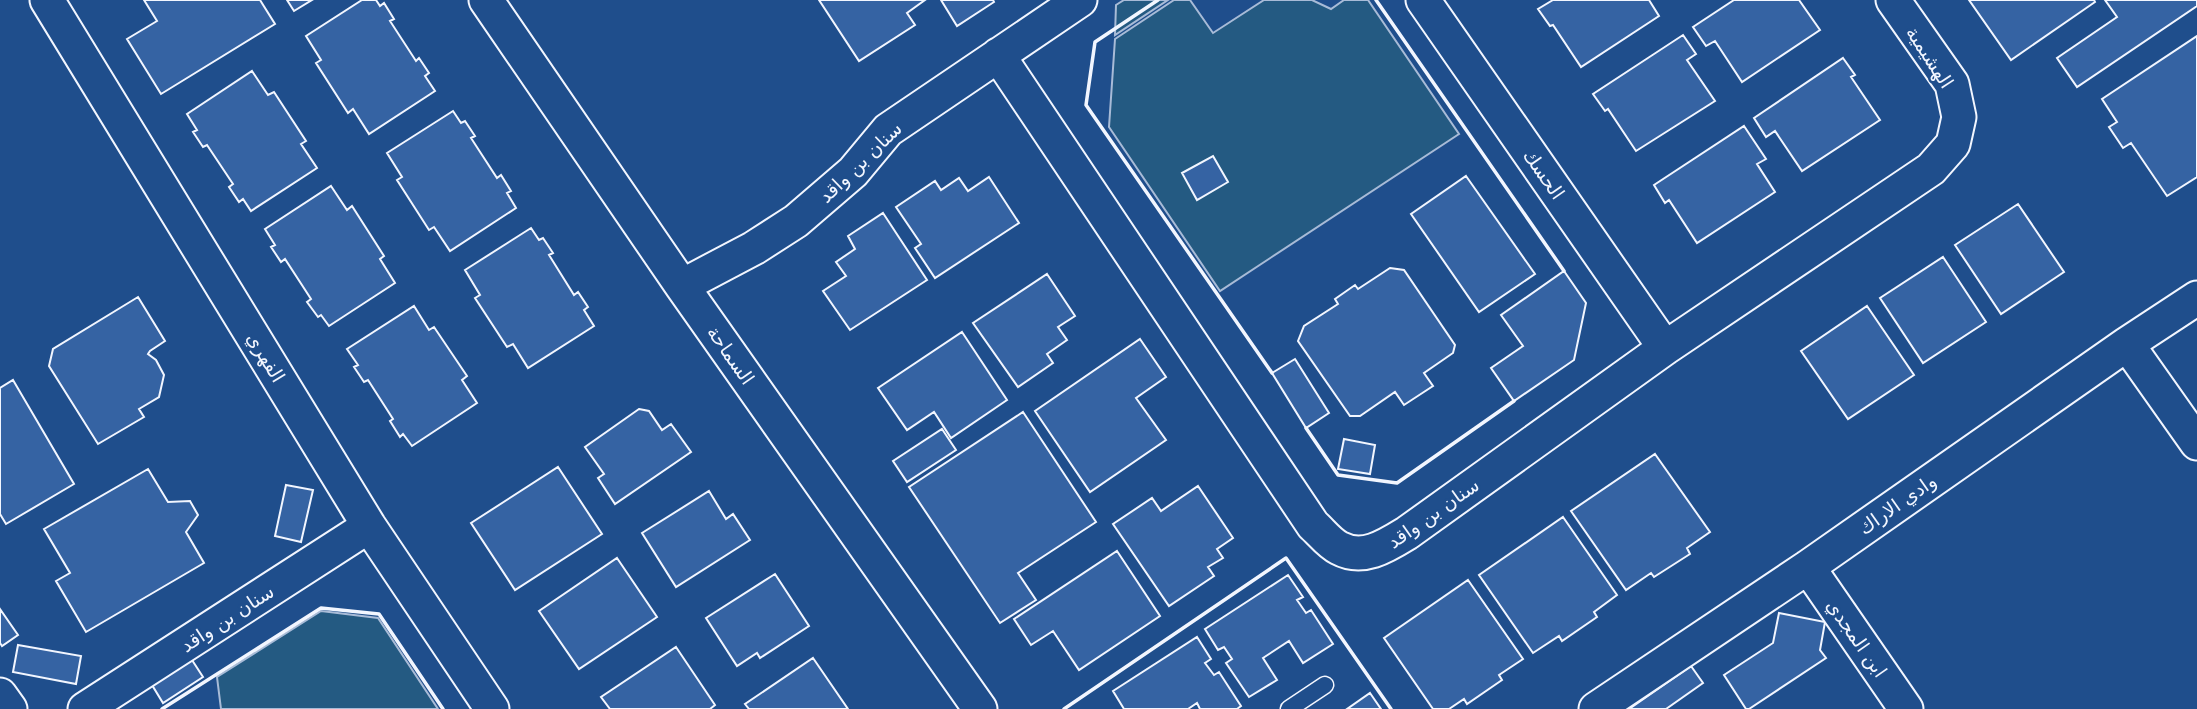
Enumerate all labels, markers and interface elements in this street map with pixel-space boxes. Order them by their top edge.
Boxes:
street label: الهشيمية [1901,22,1958,93]
street label: سنان بن واقد [814,117,907,208]
street label: الحسك [1519,145,1569,203]
street label: السماحة [703,321,759,389]
street label: الفهري [242,328,290,387]
street label: وادي الاراك [1854,469,1941,540]
street label: سنان بن واقد [1383,473,1484,553]
street label: سنان بن واقد [176,580,278,657]
street label: ابن المجدي [1821,595,1892,682]

